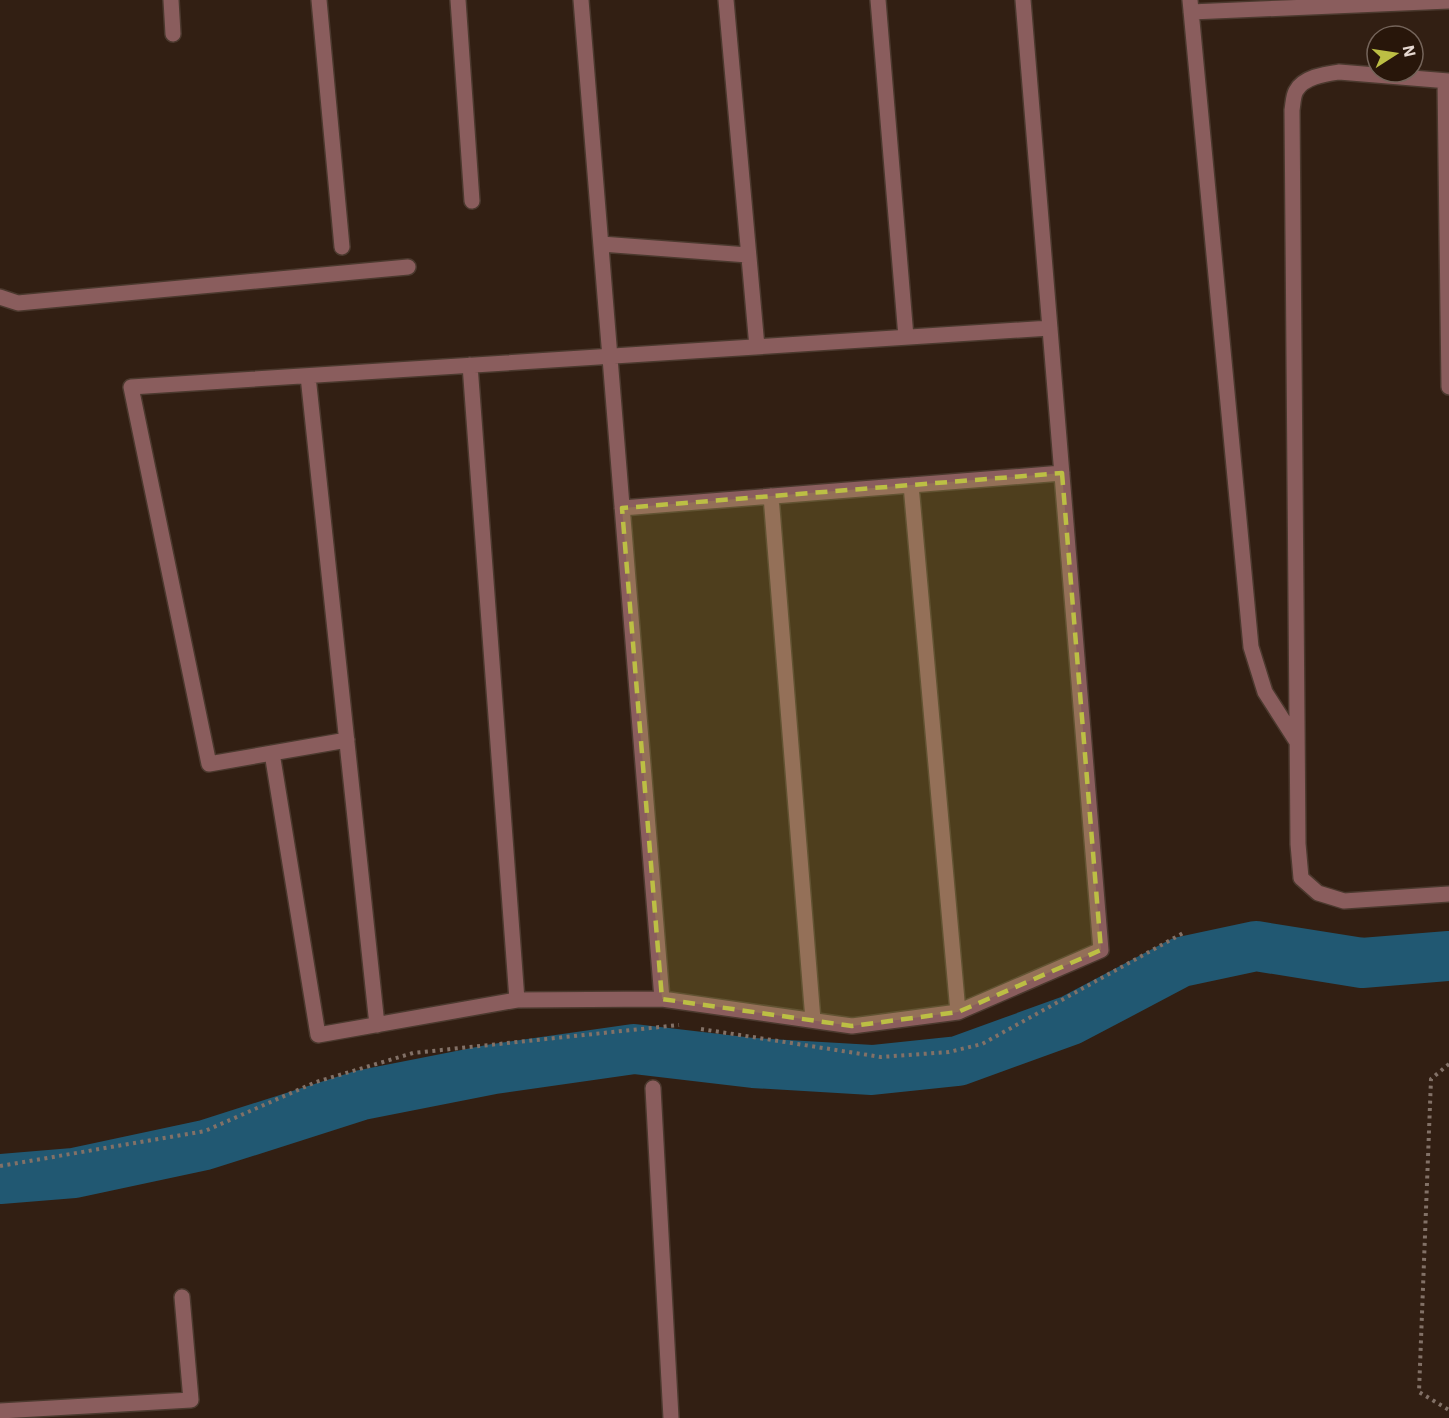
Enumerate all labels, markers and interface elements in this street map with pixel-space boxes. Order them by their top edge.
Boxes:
north arrow [1365,24,1425,84]
text: N [1399,43,1421,59]

